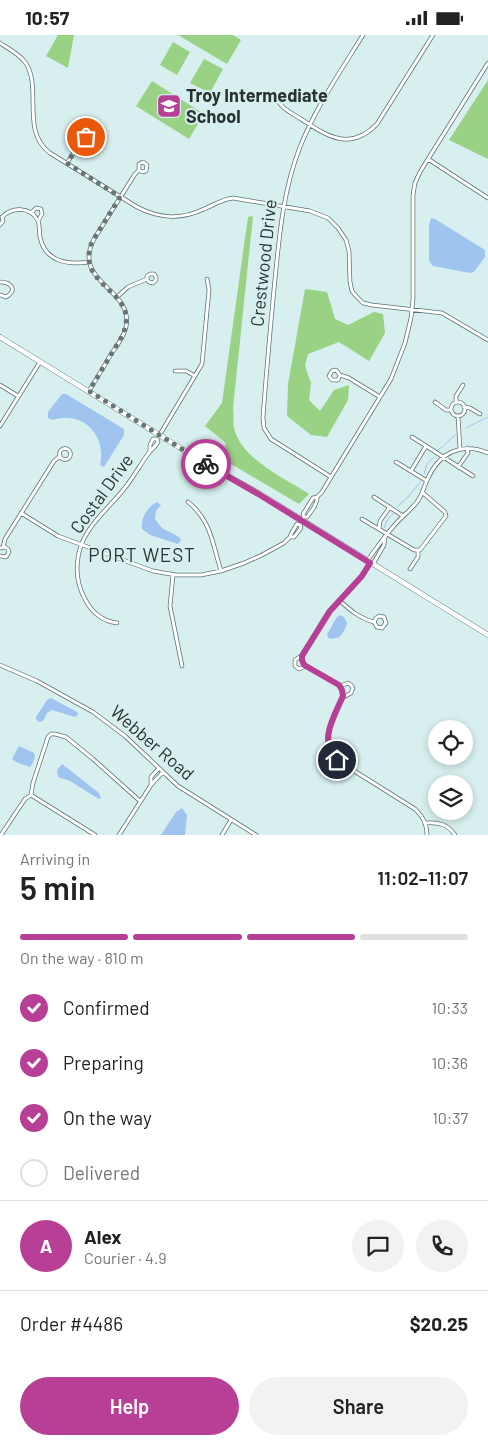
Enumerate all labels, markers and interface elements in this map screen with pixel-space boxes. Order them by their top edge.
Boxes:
text: 10:57 [25,6,69,29]
place label: Troy Intermediate School [186,84,328,127]
school or university icon: Troy Intermediate School [156,93,182,119]
pin [65,116,107,158]
icon: bag [72,123,100,151]
street label: Crestwood Drive [245,198,281,328]
courier [181,439,231,489]
street label: Costal Drive [65,449,137,537]
icon: bike [192,450,220,478]
district label: PORT WEST [88,543,196,566]
street label: Webber Road [106,700,199,785]
map controls [428,720,473,820]
button: locate [428,720,473,765]
pin [316,739,358,781]
icon: home [323,746,351,774]
button: layers [428,775,473,820]
text: Arriving in [20,849,90,868]
text: 11:02–11:07 [377,866,468,889]
text: 5 min [20,868,95,906]
text: On the way · 810 m [20,948,143,967]
icon: check [20,994,48,1022]
text: Confirmed [63,996,150,1019]
text: 10:33 [431,998,468,1017]
icon: check [20,1049,48,1077]
text: Preparing [63,1051,144,1074]
text: 10:36 [431,1053,468,1072]
icon: check [20,1104,48,1132]
text: On the way [63,1106,152,1129]
text: 10:37 [432,1108,468,1127]
text: Delivered [63,1161,140,1184]
button: chat [352,1220,404,1272]
button: phone [416,1220,468,1272]
text: Alex [84,1225,122,1248]
text: A [40,1234,52,1257]
text: Courier · 4.9 [84,1248,167,1267]
text: Order #4486 [20,1312,123,1335]
text: $20.25 [410,1312,468,1335]
button: Help [20,1377,239,1435]
button: Share [249,1377,468,1435]

